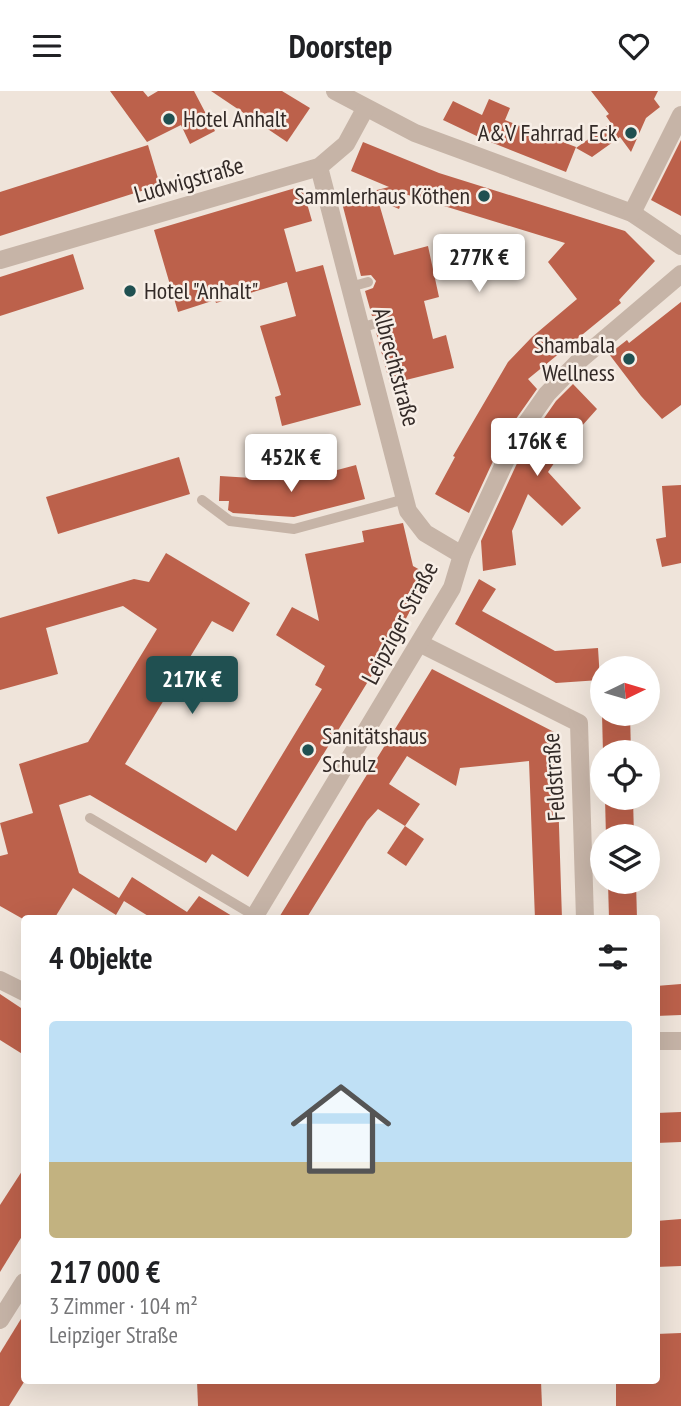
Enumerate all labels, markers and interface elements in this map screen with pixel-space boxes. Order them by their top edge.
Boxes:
text: Doorstep [289,25,392,67]
icon: menu [28,27,66,65]
icon: heart [615,27,653,65]
place label: Hotel Anhalt [183,103,287,134]
marker: Hotel Anhalt [161,111,177,127]
place label: A&V Fahrrad Eck [478,117,618,148]
marker: A&V Fahrrad Eck [623,125,639,141]
street label: Ludwigstraße [130,149,247,210]
place label: Sammlerhaus Köthen [294,180,470,211]
marker: Sammlerhaus Köthen [476,188,492,204]
pin: 277K € [422,235,536,294]
text: 277K € [449,242,509,271]
place label: Hotel "Anhalt" [144,275,258,306]
marker: Hotel "Anhalt" [122,283,138,299]
street label: Albrechtstraße [366,304,427,430]
place label: Shambala Wellness [534,329,615,388]
marker: Shambala Wellness [621,351,637,367]
pin: 176K € [480,419,594,478]
text: 176K € [507,426,567,455]
pin: 452K € [234,435,348,494]
text: 452K € [261,442,321,471]
street label: Leipziger Straße [354,556,445,689]
north arrow [590,656,660,726]
map controls [590,656,660,894]
pin: 217K € [135,657,249,716]
text: 217K € [162,664,222,693]
place label: Sanitätshaus Schulz [322,720,427,779]
street label: Feldstraße [535,732,572,822]
button: locate [590,740,660,810]
marker: Sanitätshaus Schulz [300,742,316,758]
button: layers [590,824,660,894]
text: 4 Objekte [49,938,153,977]
icon: filters [594,938,632,976]
icon: home [278,1066,404,1192]
text: 217 000 € [49,1252,160,1291]
text: 3 Zimmer · 104 m² [49,1291,198,1320]
text: Leipziger Straße [49,1320,178,1349]

